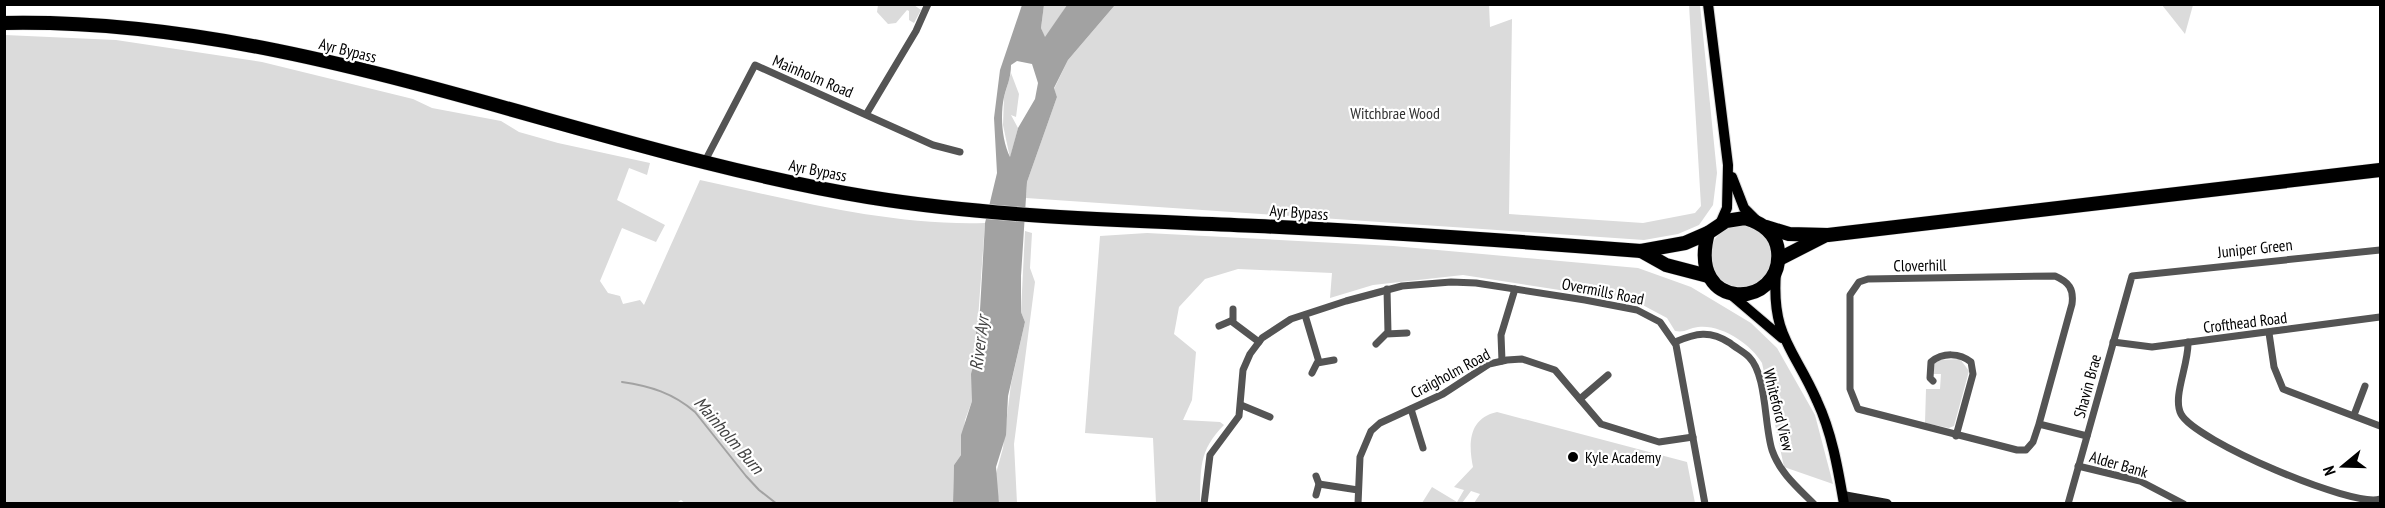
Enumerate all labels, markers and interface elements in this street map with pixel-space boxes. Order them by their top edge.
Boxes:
street label: Ayr Bypass [317,33,379,67]
street label: Mainholm Road [770,50,856,102]
park label: Witchbrae Wood [1350,103,1440,123]
street label: Ayr Bypass [787,155,849,185]
street label: Ayr Bypass [1269,200,1329,224]
street label: Juniper Green [2216,234,2293,262]
street label: Cloverhill [1893,255,1947,275]
street label: Overmills Road [1560,273,1646,309]
street label: Crofthead Road [2202,307,2288,337]
water label: River Ayr [964,311,994,372]
street label: Craigholm Road [1407,344,1493,402]
street label: Shavin Brae [2069,352,2105,420]
street label: Whiteford View [1759,367,1799,454]
water label: Mainholm Burn [689,392,770,479]
north arrow [2313,436,2373,496]
street label: Alder Bank [2088,446,2151,482]
place label: Kyle Academy [1585,447,1661,467]
marker: Kyle Academy [1566,450,1580,464]
text: N [2318,464,2340,478]

